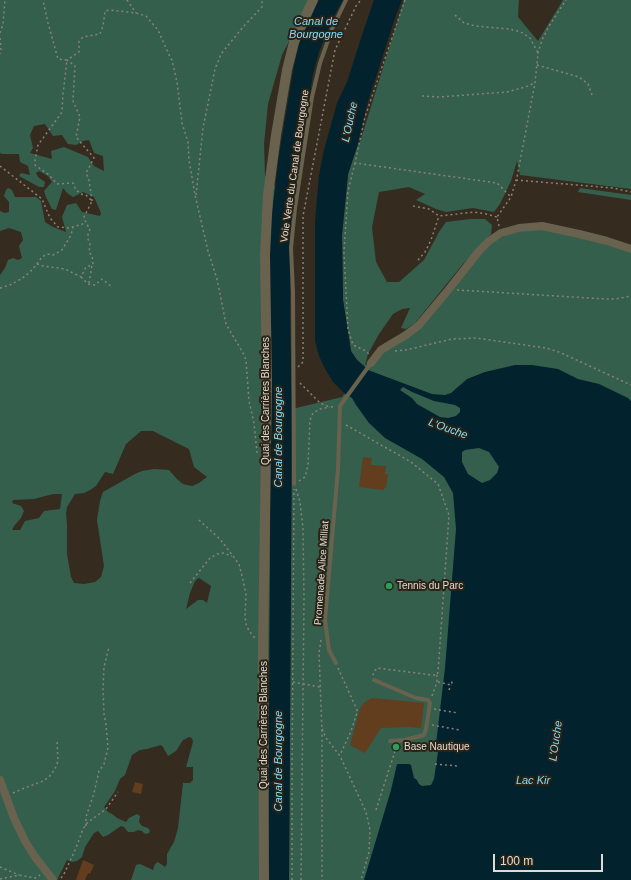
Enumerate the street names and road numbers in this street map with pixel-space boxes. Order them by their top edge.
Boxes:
street label: Voie Verte du Canal de Bourgogne [278,89,312,243]
street label: Quai des Carrières Blanches [260,337,272,465]
street label: Promenade Alice Milliat [312,520,332,626]
street label: Quai des Carrières Blanches [258,661,270,789]

